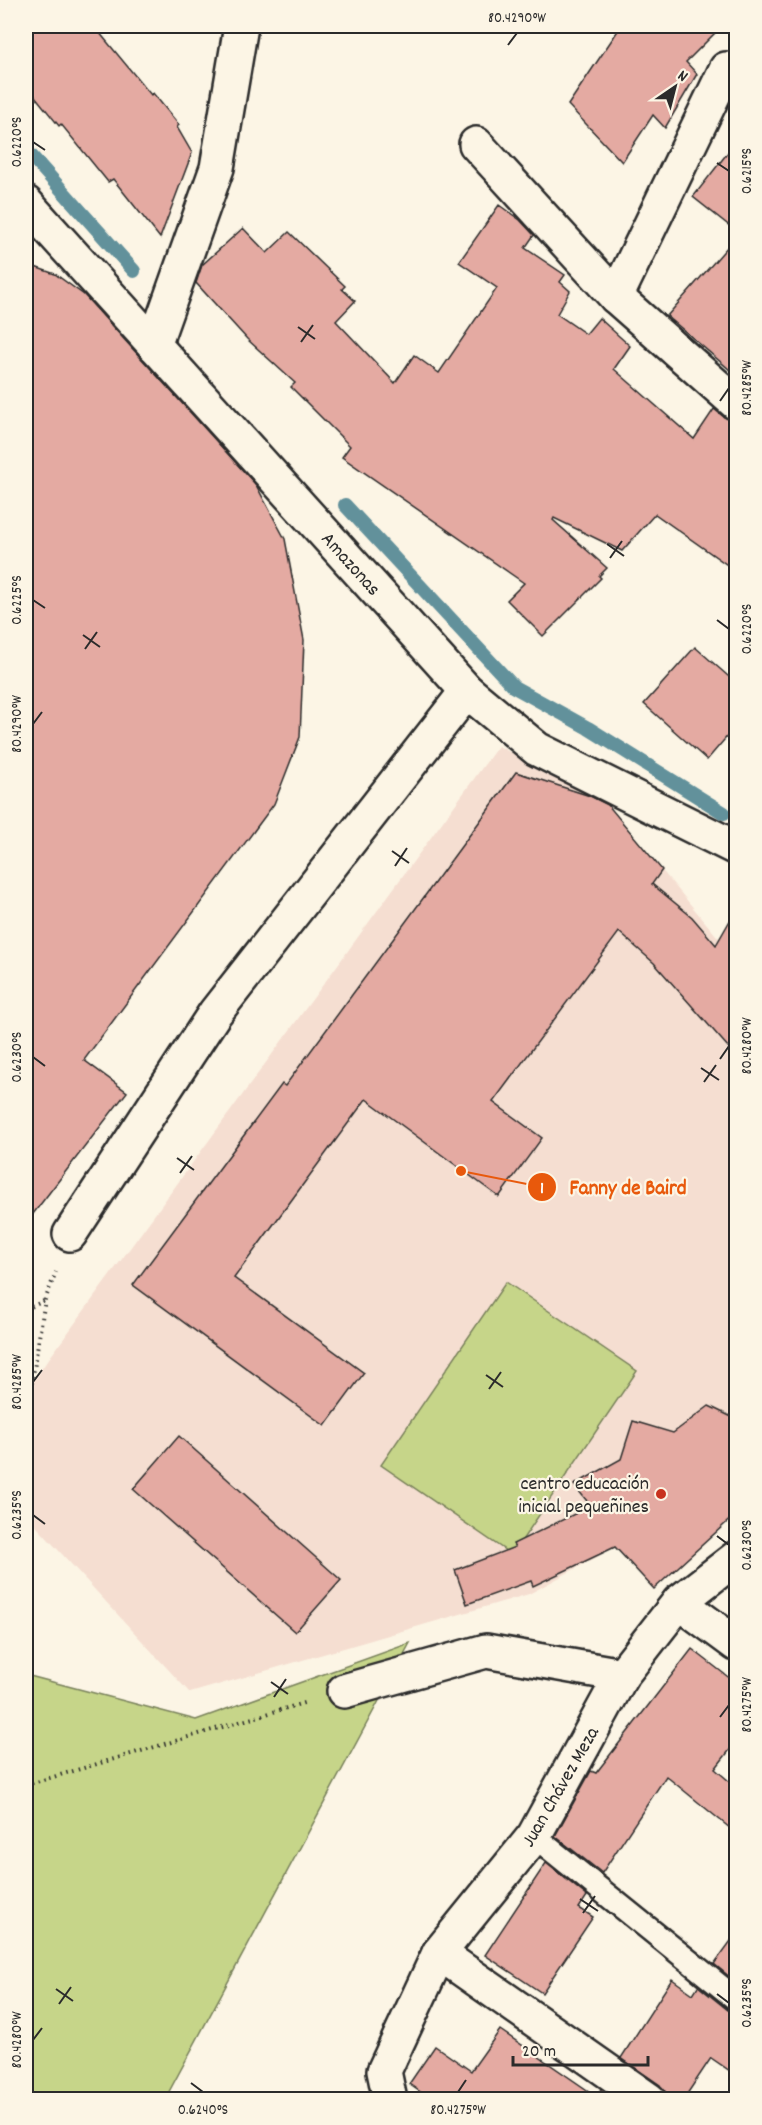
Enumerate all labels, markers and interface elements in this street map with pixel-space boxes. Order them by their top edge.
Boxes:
text: 80.4290°W [488,8,546,30]
north arrow [645,57,705,117]
text: N [672,65,692,89]
text: 0.6220°S [7,117,29,167]
text: 0.6215°S [737,148,759,194]
text: 80.4285°W [737,360,759,416]
street label: Amazonas [313,527,386,603]
text: 0.6225°S [7,575,29,625]
text: 0.6220°S [737,604,759,654]
text: 80.4290°W [7,695,29,753]
text: 80.4280°W [737,1017,759,1075]
text: 0.6230°S [7,1032,29,1082]
callout: Fanny de Baird [527,1167,698,1206]
text: Fanny de Baird [569,1175,687,1205]
text: 1 [540,1177,544,1202]
text: 80.4285°W [7,1354,29,1410]
place label: centro educación inicial pequeñines [518,1471,649,1522]
marker: centro educación inicial pequeñines [654,1487,668,1501]
text: 0.6235°S [7,1490,29,1540]
text: 0.6230°S [737,1520,759,1570]
text: 80.4275°W [737,1677,759,1733]
street label: Juan Chávez Meza [516,1722,608,1853]
text: 0.6235°S [737,1978,759,2028]
text: 80.4280°W [7,2011,29,2069]
scale bar [513,2029,648,2067]
text: 20 m [522,2040,556,2065]
text: 0.6240°S [178,2100,228,2122]
text: 80.4275°W [430,2100,486,2122]

